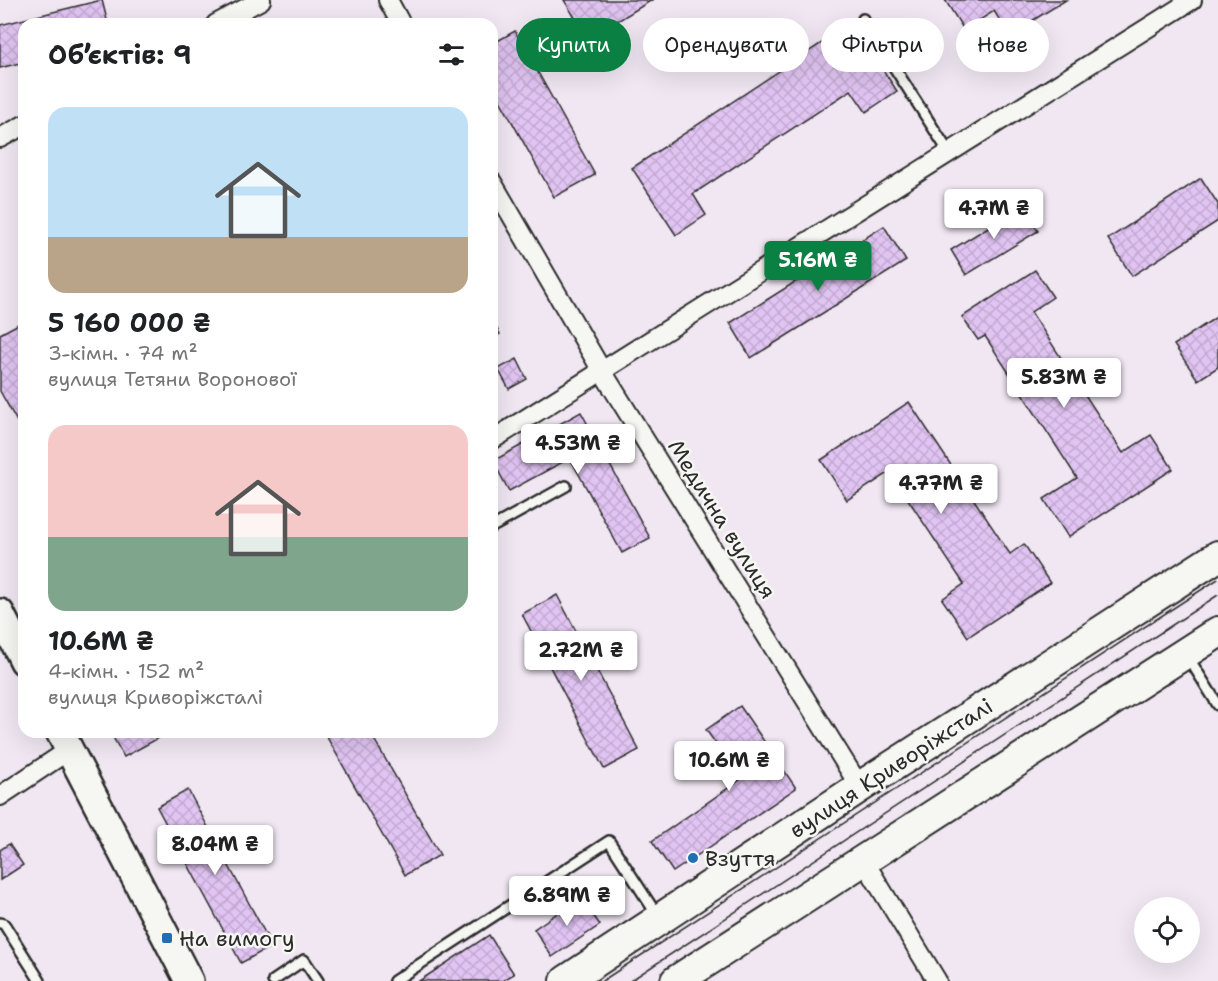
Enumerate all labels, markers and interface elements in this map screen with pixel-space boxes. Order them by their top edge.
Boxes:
chip: Купити [516,18,631,72]
chip: Орендувати [643,18,809,72]
chip: Фільтри [821,18,944,72]
chip: Нове [956,18,1049,72]
text: Об’єктів: 9 [48,37,191,72]
icon: filters [435,38,468,71]
icon: home [204,146,312,254]
pin: 4.7M ₴ [945,189,1043,240]
text: 4.7M ₴ [958,195,1030,221]
pin: 5.16M ₴ [763,241,873,292]
text: 5.16M ₴ [778,247,858,273]
text: 5 160 000 ₴ [48,305,211,340]
text: 3-кімн. · 74 m² [48,340,198,366]
pin: 5.83M ₴ [1009,358,1119,409]
text: 5.83M ₴ [1021,364,1107,390]
text: вулиця Тетяни Воронової [48,366,297,392]
pin: 4.53M ₴ [523,424,633,475]
text: 4.53M ₴ [535,430,621,456]
street label: Медична вулиця [661,434,783,604]
icon: home [204,464,312,572]
pin: 4.77M ₴ [886,464,996,515]
text: 4.77M ₴ [899,470,983,496]
text: 10.6M ₴ [48,623,154,658]
pin: 2.72M ₴ [526,631,636,682]
text: 2.72M ₴ [538,637,624,663]
text: 4-кімн. · 152 m² [48,658,204,684]
text: вулиця Криворіжсталі [48,684,263,710]
street label: вулиця Криворіжсталі [784,691,998,845]
pin: 10.6M ₴ [674,741,784,792]
text: 10.6M ₴ [688,747,770,773]
pin: 8.04M ₴ [160,825,270,876]
text: 8.04M ₴ [171,831,259,857]
place label: Взуття [705,844,776,873]
marker: Взуття [686,851,700,865]
pin: 6.89M ₴ [512,876,622,927]
text: 6.89M ₴ [523,882,611,908]
map controls [1134,897,1200,963]
button: locate [1134,897,1200,963]
place label: На вимогу [179,924,295,953]
marker: На вимогу [160,931,174,945]

